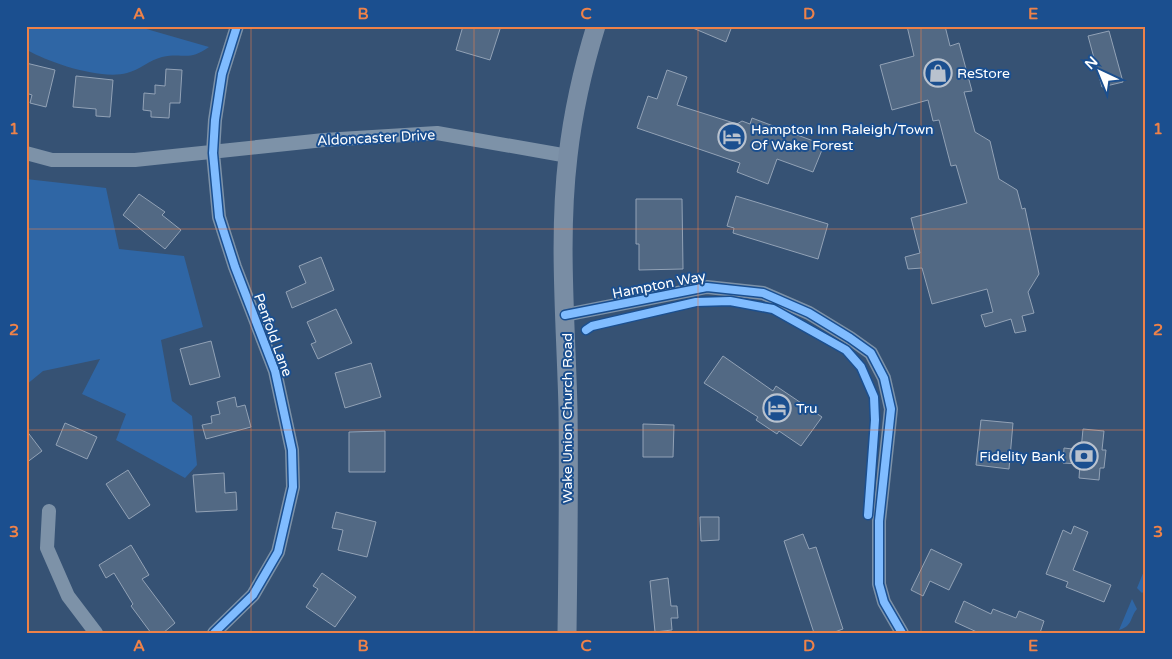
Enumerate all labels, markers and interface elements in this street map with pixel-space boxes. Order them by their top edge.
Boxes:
text: A [133,4,145,24]
text: B [357,4,369,24]
text: C [580,4,592,24]
text: D [803,4,815,24]
text: E [1028,4,1038,24]
north arrow [1074,48,1124,98]
text: N [1081,53,1101,73]
shop icon: ReStore [923,58,953,88]
place label: ReStore [957,65,1010,82]
text: 1 [9,119,19,139]
text: 1 [1153,119,1163,139]
place label: Hampton Inn Raleigh/Town Of Wake Forest [751,121,934,154]
hotel icon: Hampton Inn Raleigh/Town Of Wake Forest [717,122,747,152]
street label: Aldoncaster Drive [316,126,436,150]
street label: Hampton Way [611,268,708,302]
street label: Penfold Lane [250,291,296,379]
text: 2 [9,320,19,340]
text: 2 [1153,320,1163,340]
street label: Wake Union Church Road [559,333,576,503]
hotel icon: Tru [762,393,792,423]
place label: Tru [796,400,818,417]
bank icon: Fidelity Bank [1069,441,1099,471]
place label: Fidelity Bank [979,448,1065,465]
text: 3 [9,522,19,542]
text: 3 [1153,522,1163,542]
text: A [133,636,145,656]
text: B [357,636,369,656]
text: C [580,636,592,656]
text: D [803,636,815,656]
text: E [1028,636,1038,656]

